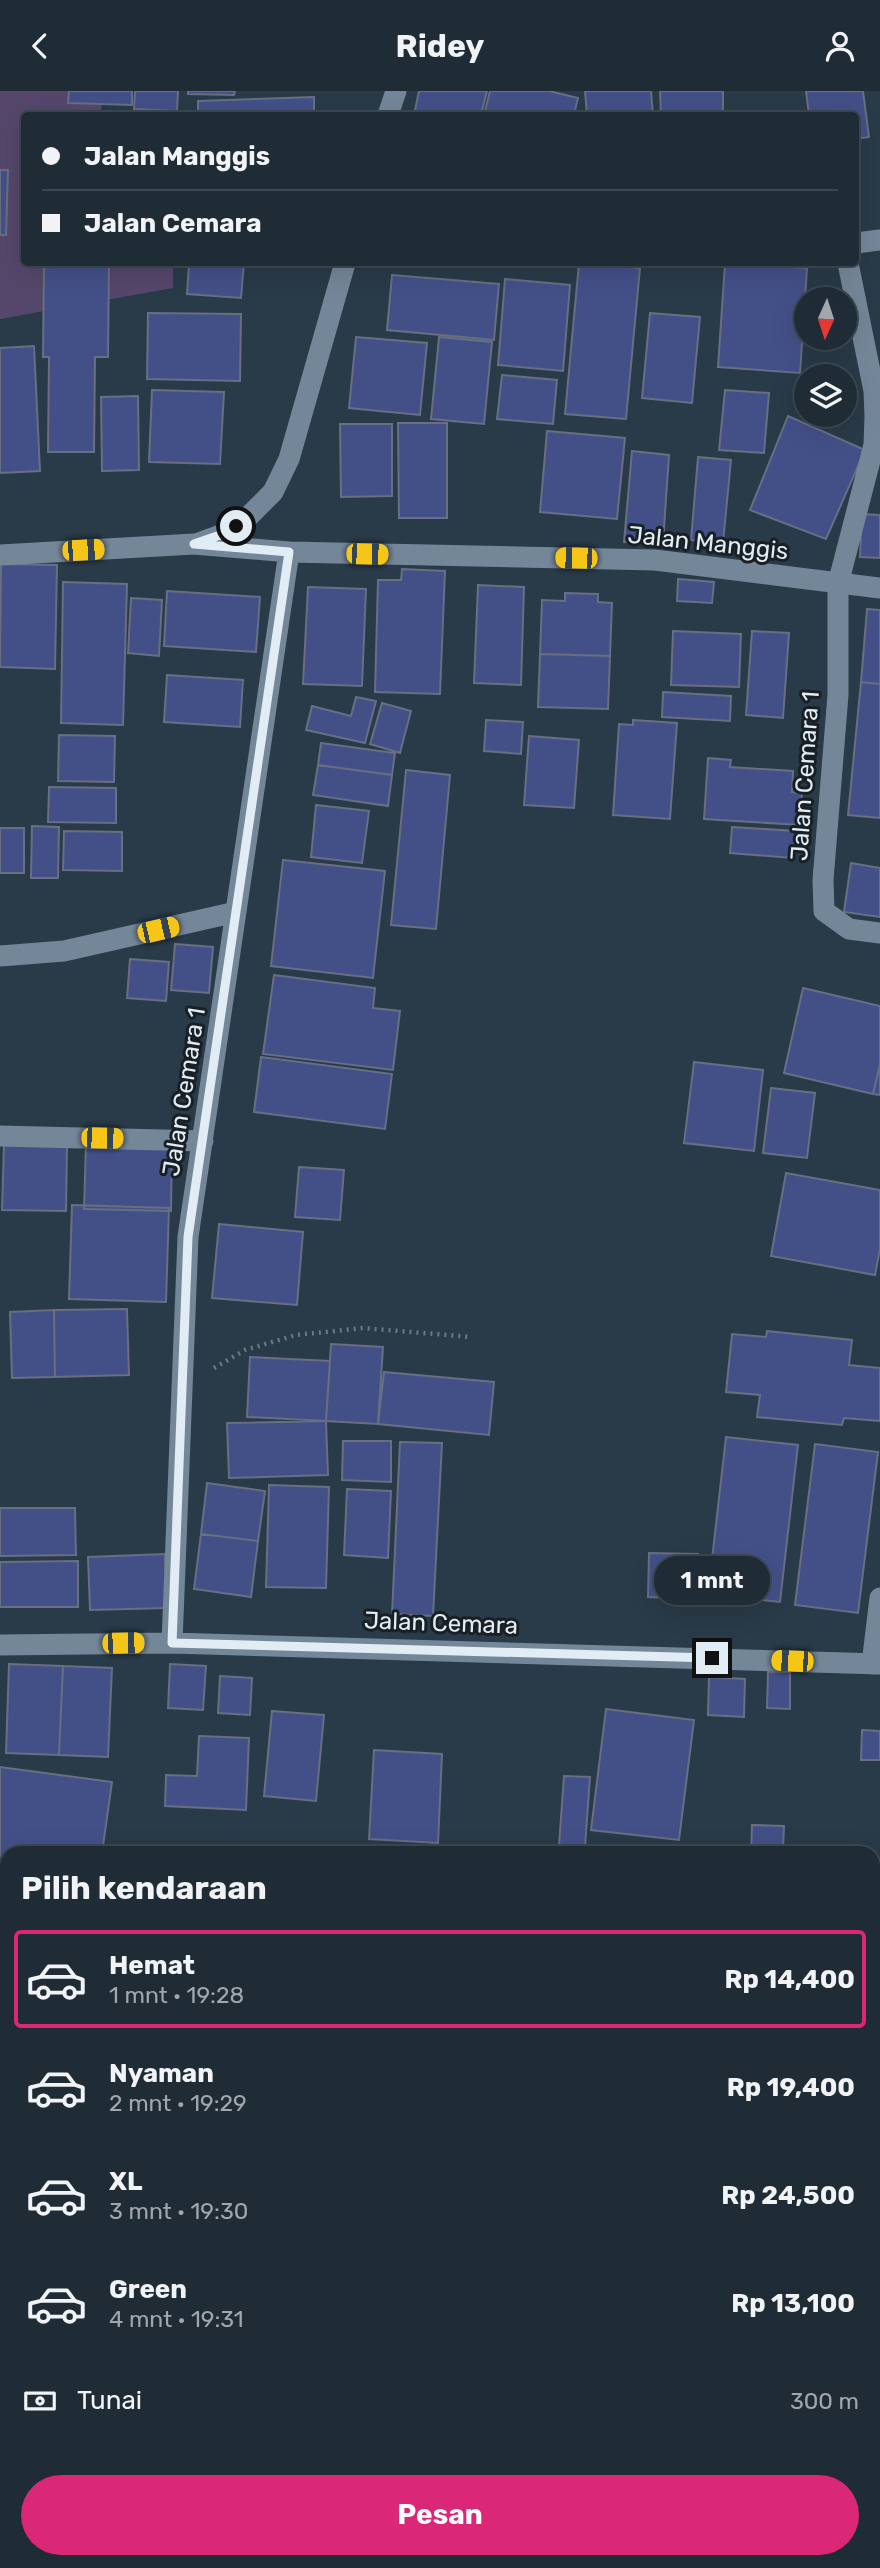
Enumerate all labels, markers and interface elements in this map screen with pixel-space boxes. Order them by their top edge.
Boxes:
icon: back [21,27,59,65]
text: Ridey [396,27,484,65]
icon: person [821,27,859,65]
text: Jalan Manggis [84,141,270,172]
text: Jalan Cemara [84,208,262,239]
north arrow [794,287,858,350]
map controls [794,287,857,427]
button: layers [794,364,857,427]
route start [220,510,252,542]
street label: Jalan Manggis [626,521,790,565]
car [62,538,105,562]
car [346,543,389,565]
car [555,547,598,569]
street label: Jalan Cemara 1 [785,690,825,862]
car [136,915,181,945]
street label: Jalan Cemara 1 [157,1006,211,1178]
car [81,1127,124,1149]
callout: 1 mnt [654,1557,770,1605]
text: 1 mnt [681,1566,743,1594]
street label: Jalan Cemara [364,1606,518,1640]
car [102,1632,145,1654]
route end [696,1642,728,1674]
car [771,1650,814,1672]
text: Pilih kendaraan [21,1869,267,1907]
icon: car [25,1948,88,2011]
text: Hemat [109,1950,195,1981]
text: Rp 14,400 [724,1964,855,1995]
text: 1 mnt · 19:28 [109,1981,244,2009]
icon: car [25,2056,88,2119]
text: Nyaman [109,2058,214,2089]
text: Rp 19,400 [727,2072,855,2103]
text: 2 mnt · 19:29 [109,2089,247,2117]
icon: car [25,2164,88,2227]
text: XL [109,2166,142,2197]
text: Rp 24,500 [721,2180,855,2211]
text: 3 mnt · 19:30 [109,2197,248,2225]
icon: car [25,2272,88,2335]
text: Green [109,2274,187,2305]
text: Rp 13,100 [731,2288,855,2319]
text: 4 mnt · 19:31 [109,2305,244,2333]
icon: cash [21,2382,59,2420]
text: Tunai [77,2385,142,2416]
text: 300 m [790,2387,859,2415]
button: Pesan [21,2475,859,2555]

